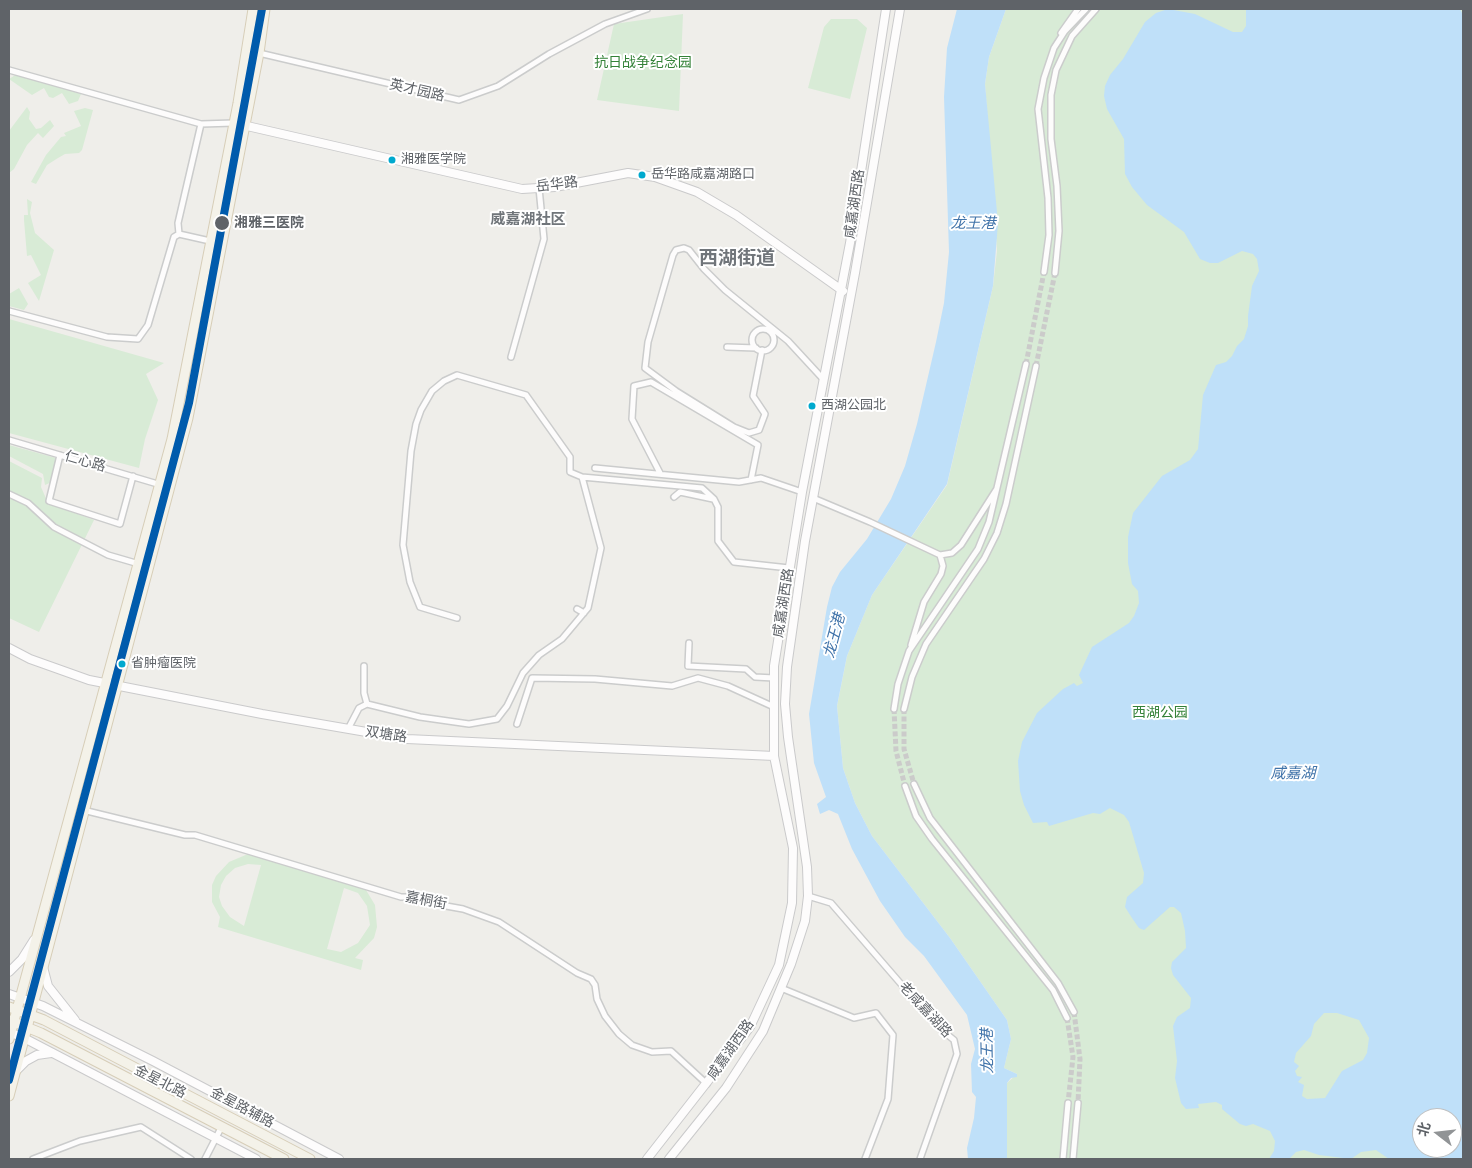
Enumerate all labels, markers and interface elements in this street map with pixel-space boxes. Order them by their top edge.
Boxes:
park label: 抗日战争纪念园 [594,55,692,71]
street label: 英才园路 [388,77,446,105]
place label: 湘雅医学院 [401,152,466,168]
marker: 湘雅医学院 [387,155,397,165]
place label: 岳华路咸嘉湖路口 [651,167,755,183]
street label: 咸嘉湖西路 [842,168,868,240]
marker: 岳华路咸嘉湖路口 [637,170,647,180]
street label: 岳华路 [535,174,579,196]
district label: 威嘉湖社区 [491,211,565,229]
marker: 湘雅三医院 [213,214,231,232]
place label: 湘雅三医院 [234,215,304,231]
water label: 龙王港 [951,215,995,233]
district label: 西湖街道 [699,248,775,270]
place label: 西湖公园北 [821,398,886,414]
marker: 西湖公园北 [807,401,817,411]
street label: 仁心路 [62,448,108,476]
street label: 咸嘉湖西路 [770,567,798,639]
water label: 龙王港 [820,612,850,660]
place label: 省肿瘤医院 [131,656,196,672]
marker: 省肿瘤医院 [117,659,127,669]
park label: 西湖公园 [1132,705,1188,721]
street label: 双塘路 [364,724,408,746]
water label: 咸嘉湖 [1271,765,1315,783]
street label: 嘉桐街 [404,889,448,913]
street label: 老咸嘉湖路 [895,979,955,1041]
street label: 咸嘉湖西路 [704,1017,758,1083]
water label: 龙王港 [979,1028,997,1074]
street label: 金星北路 [131,1062,189,1102]
street label: 金星路辅路 [207,1084,277,1132]
north arrow [1412,1108,1462,1158]
text: 北 [1413,1120,1434,1138]

